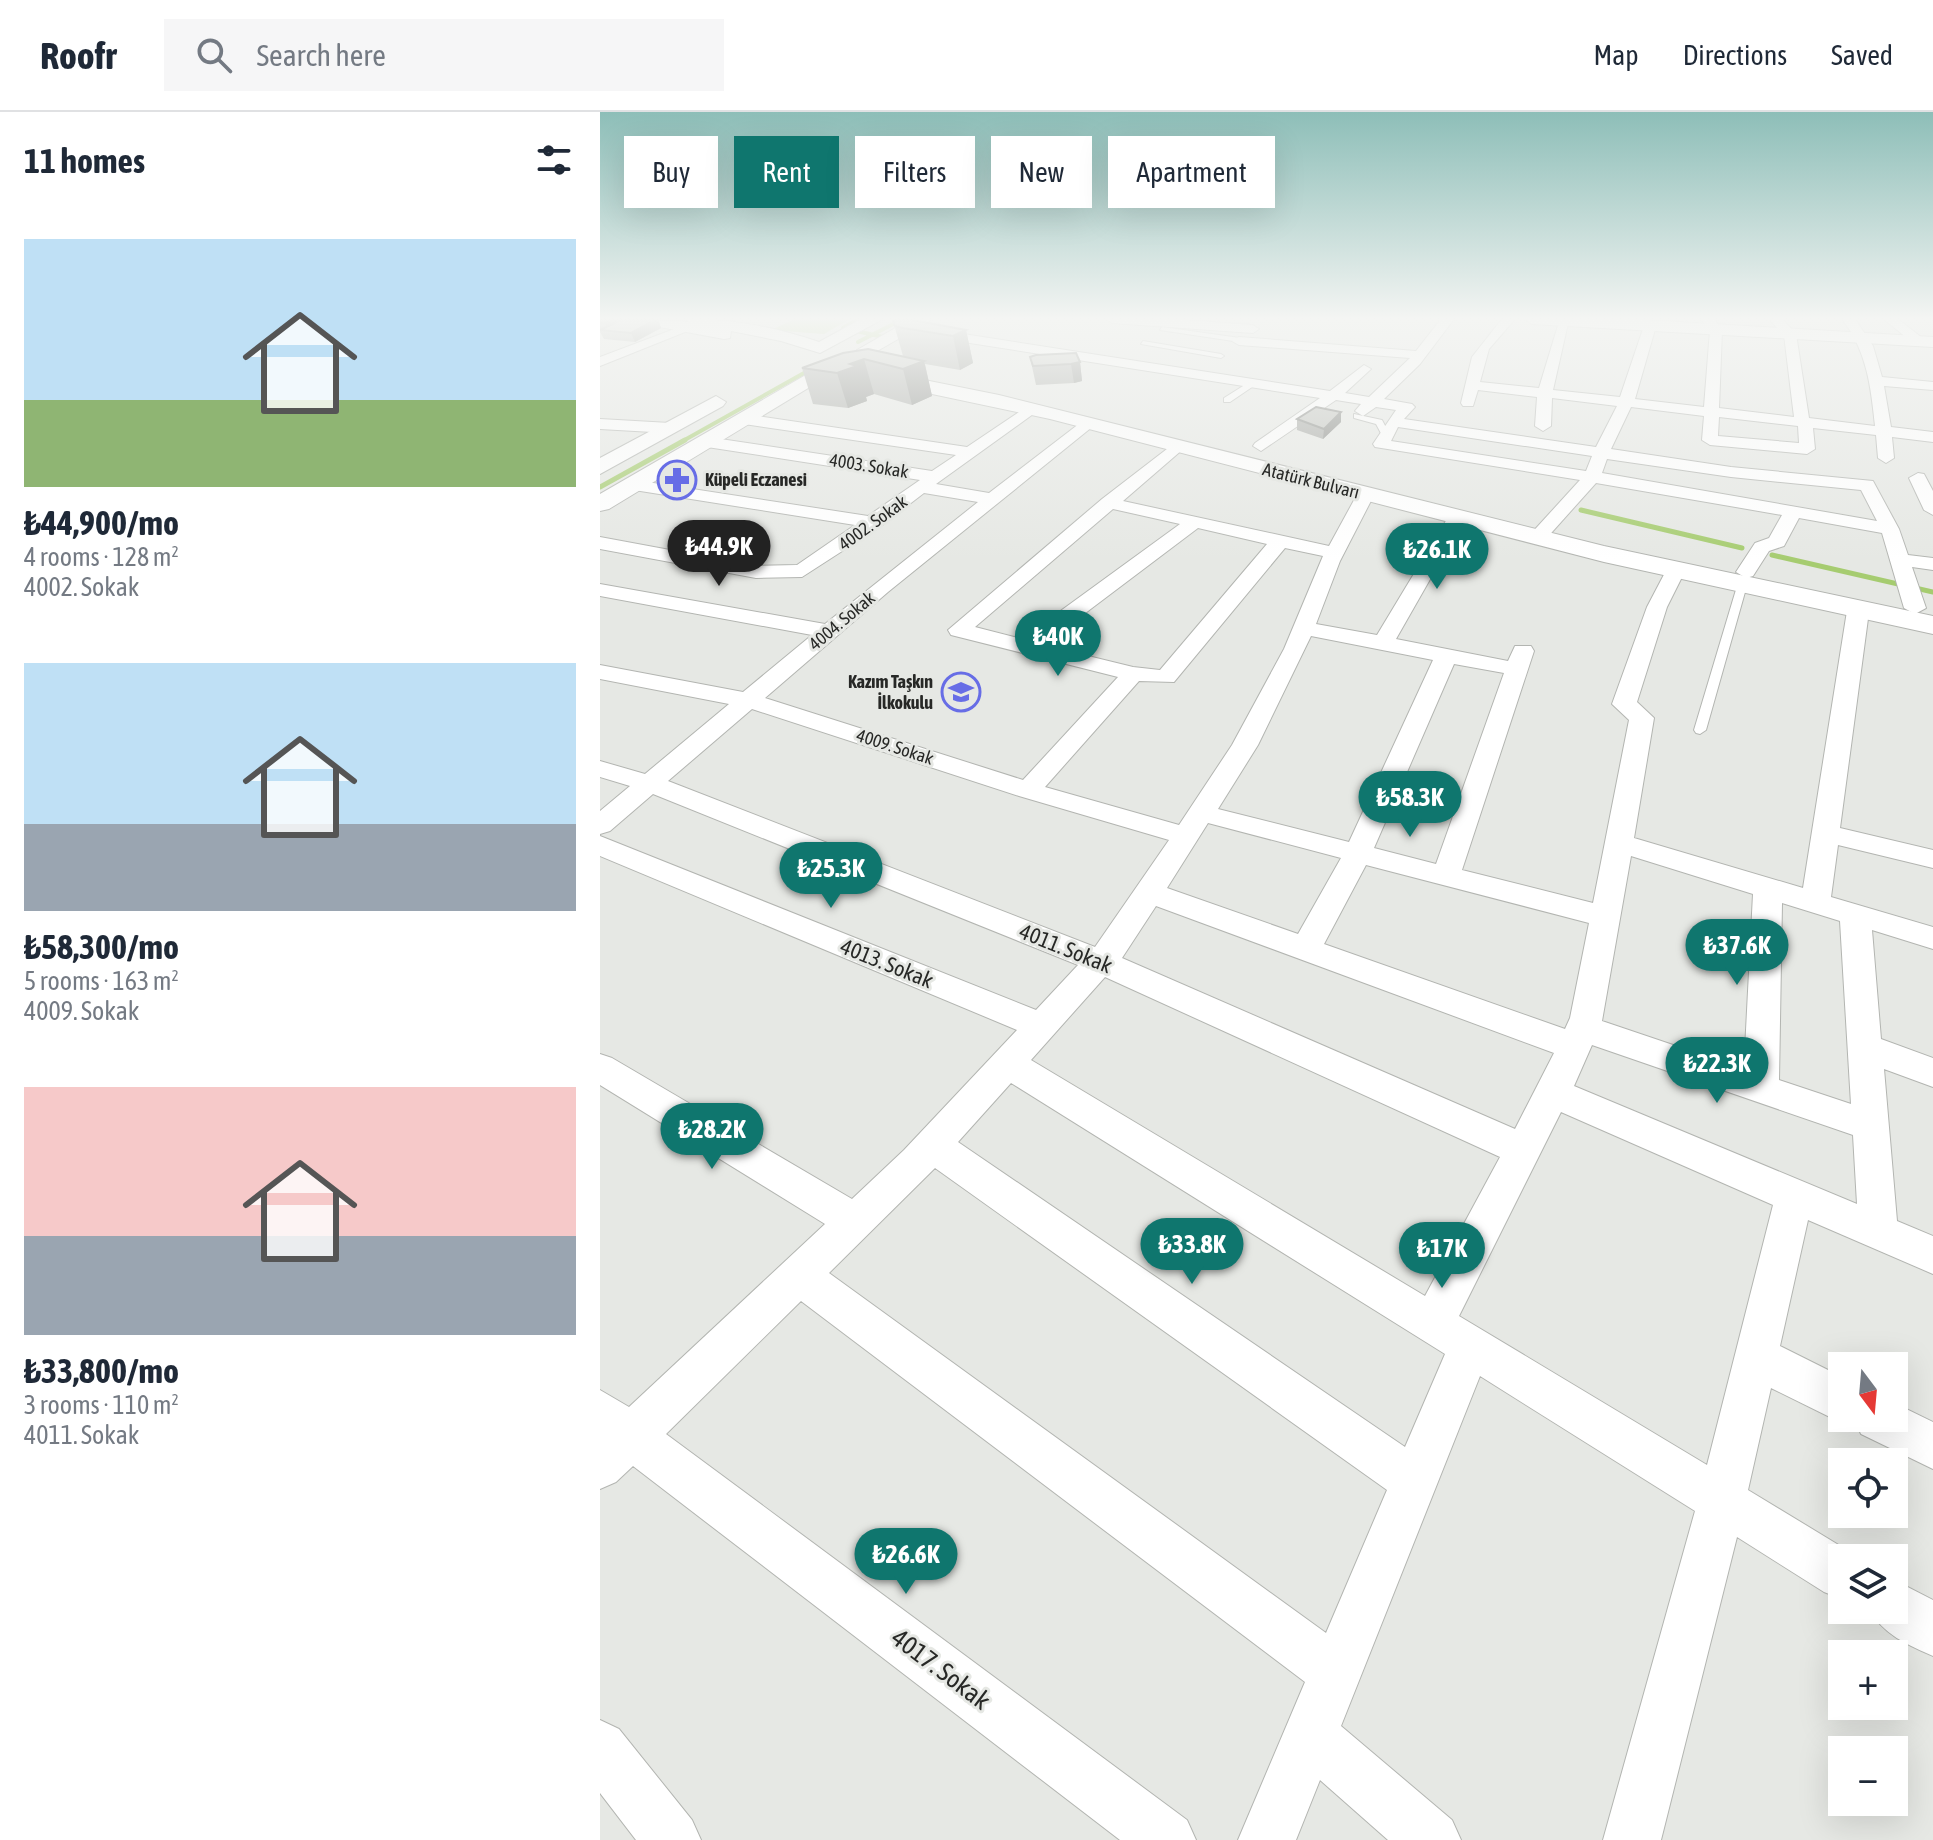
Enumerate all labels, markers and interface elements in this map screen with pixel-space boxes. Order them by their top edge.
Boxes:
search box [164,19,724,91]
icon: search [192,33,236,77]
text: Roofr [40,34,116,77]
text: Search here [256,38,386,72]
text: Map [1594,39,1639,71]
text: Directions [1683,39,1787,71]
text: Saved [1831,39,1893,71]
chip: Buy [624,136,718,208]
chip: Rent [734,136,839,208]
chip: Filters [855,136,975,208]
chip: New [991,136,1092,208]
chip: Apartment [1108,136,1275,208]
icon: filters [532,138,576,182]
text: 11 homes [24,141,145,180]
icon: home [228,291,372,435]
street label: 4003. Sokak [828,449,910,482]
street label: Atatürk Bulvarı [1261,458,1362,503]
pharmacy icon: Küpeli Eczanesi [656,459,698,501]
place label: Küpeli Eczanesi [705,469,807,490]
street label: 4002. Sokak [834,491,911,555]
text: ₺44,900/mo [24,503,179,542]
pin: ₺44.9K [654,520,784,588]
pin: ₺26.1K [1372,523,1502,591]
text: ₺44.9K [685,531,753,561]
text: ₺26.1K [1403,534,1471,564]
text: 4 rooms · 128 m² [24,542,179,572]
text: 4002. Sokak [24,572,139,602]
street label: 4004. Sokak [804,587,879,654]
pin: ₺40K [1011,610,1105,678]
text: ₺40K [1033,621,1083,651]
place label: Kazım Taşkın İlkokulu [848,671,933,713]
school or university icon: Kazım Taşkın İlkokulu [940,671,982,713]
icon: home [228,715,372,859]
street label: 4009. Sokak [854,724,936,769]
pin: ₺58.3K [1345,771,1475,839]
text: ₺58.3K [1376,782,1444,812]
pin: ₺25.3K [766,842,896,910]
text: ₺25.3K [797,853,865,883]
street label: 4011. Sokak [1016,918,1116,978]
pin: ₺37.6K [1672,919,1802,987]
text: ₺58,300/mo [24,927,179,966]
text: ₺37.6K [1703,930,1771,960]
street label: 4013. Sokak [837,933,937,993]
text: 5 rooms · 163 m² [24,966,179,996]
text: 4009. Sokak [24,996,139,1026]
pin: ₺22.3K [1652,1037,1782,1105]
text: ₺22.3K [1683,1048,1751,1078]
pin: ₺28.2K [647,1103,777,1171]
text: ₺28.2K [678,1114,746,1144]
icon: home [228,1139,372,1283]
pin: ₺33.8K [1127,1218,1257,1286]
pin: ₺17K [1395,1222,1489,1290]
text: ₺33.8K [1158,1229,1226,1259]
text: ₺17K [1417,1233,1467,1263]
text: ₺33,800/mo [24,1351,179,1390]
north arrow [1828,1352,1908,1432]
map controls [1828,1352,1908,1816]
text: 3 rooms · 110 m² [24,1390,179,1420]
text: 4011. Sokak [24,1420,139,1450]
button: locate [1828,1448,1908,1528]
pin: ₺26.6K [841,1528,971,1596]
text: ₺26.6K [872,1539,940,1569]
button: layers [1828,1544,1908,1624]
street label: 4017. Sokak [886,1622,996,1716]
button: + [1828,1640,1908,1720]
button: − [1828,1736,1908,1816]

